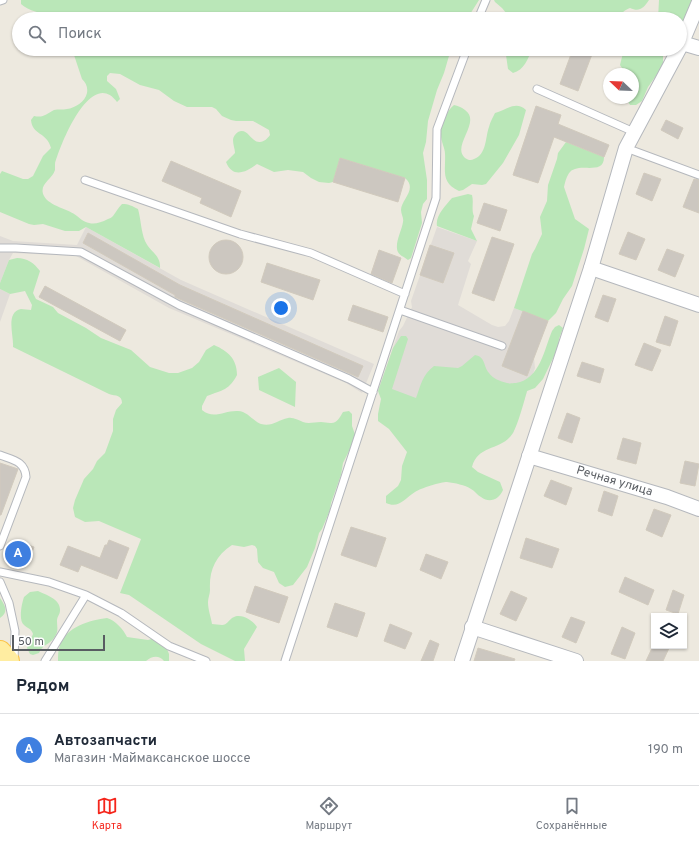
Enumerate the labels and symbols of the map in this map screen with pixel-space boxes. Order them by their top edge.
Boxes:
north arrow [603,68,639,104]
your location [271,298,291,318]
street label: Речная улица [574,462,654,500]
pin: A [5,539,31,569]
scale bar [12,633,105,652]

